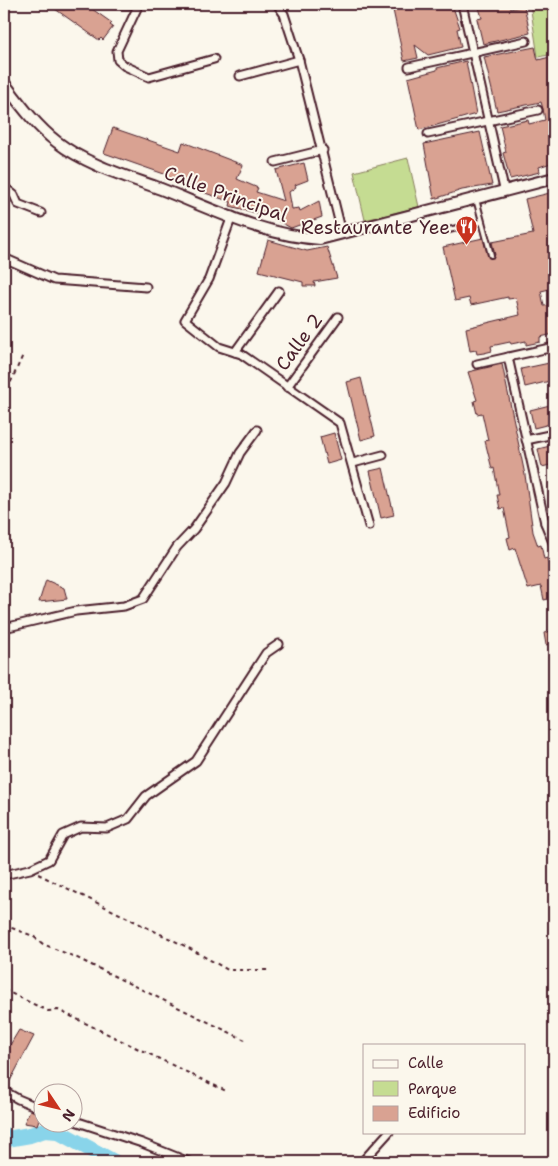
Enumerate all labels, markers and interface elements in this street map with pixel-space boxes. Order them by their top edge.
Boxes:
street label: Calle Principal [161,160,292,228]
place label: Restaurante Yee [301,215,450,240]
restaurant icon: Restaurante Yee [454,215,478,246]
street label: Calle 2 [270,308,328,376]
legend [363,1044,526,1134]
text: Calle [408,1053,444,1073]
text: Parque [408,1079,457,1099]
north arrow [32,1084,82,1134]
text: Edificio [408,1103,460,1123]
text: N [58,1106,79,1125]

